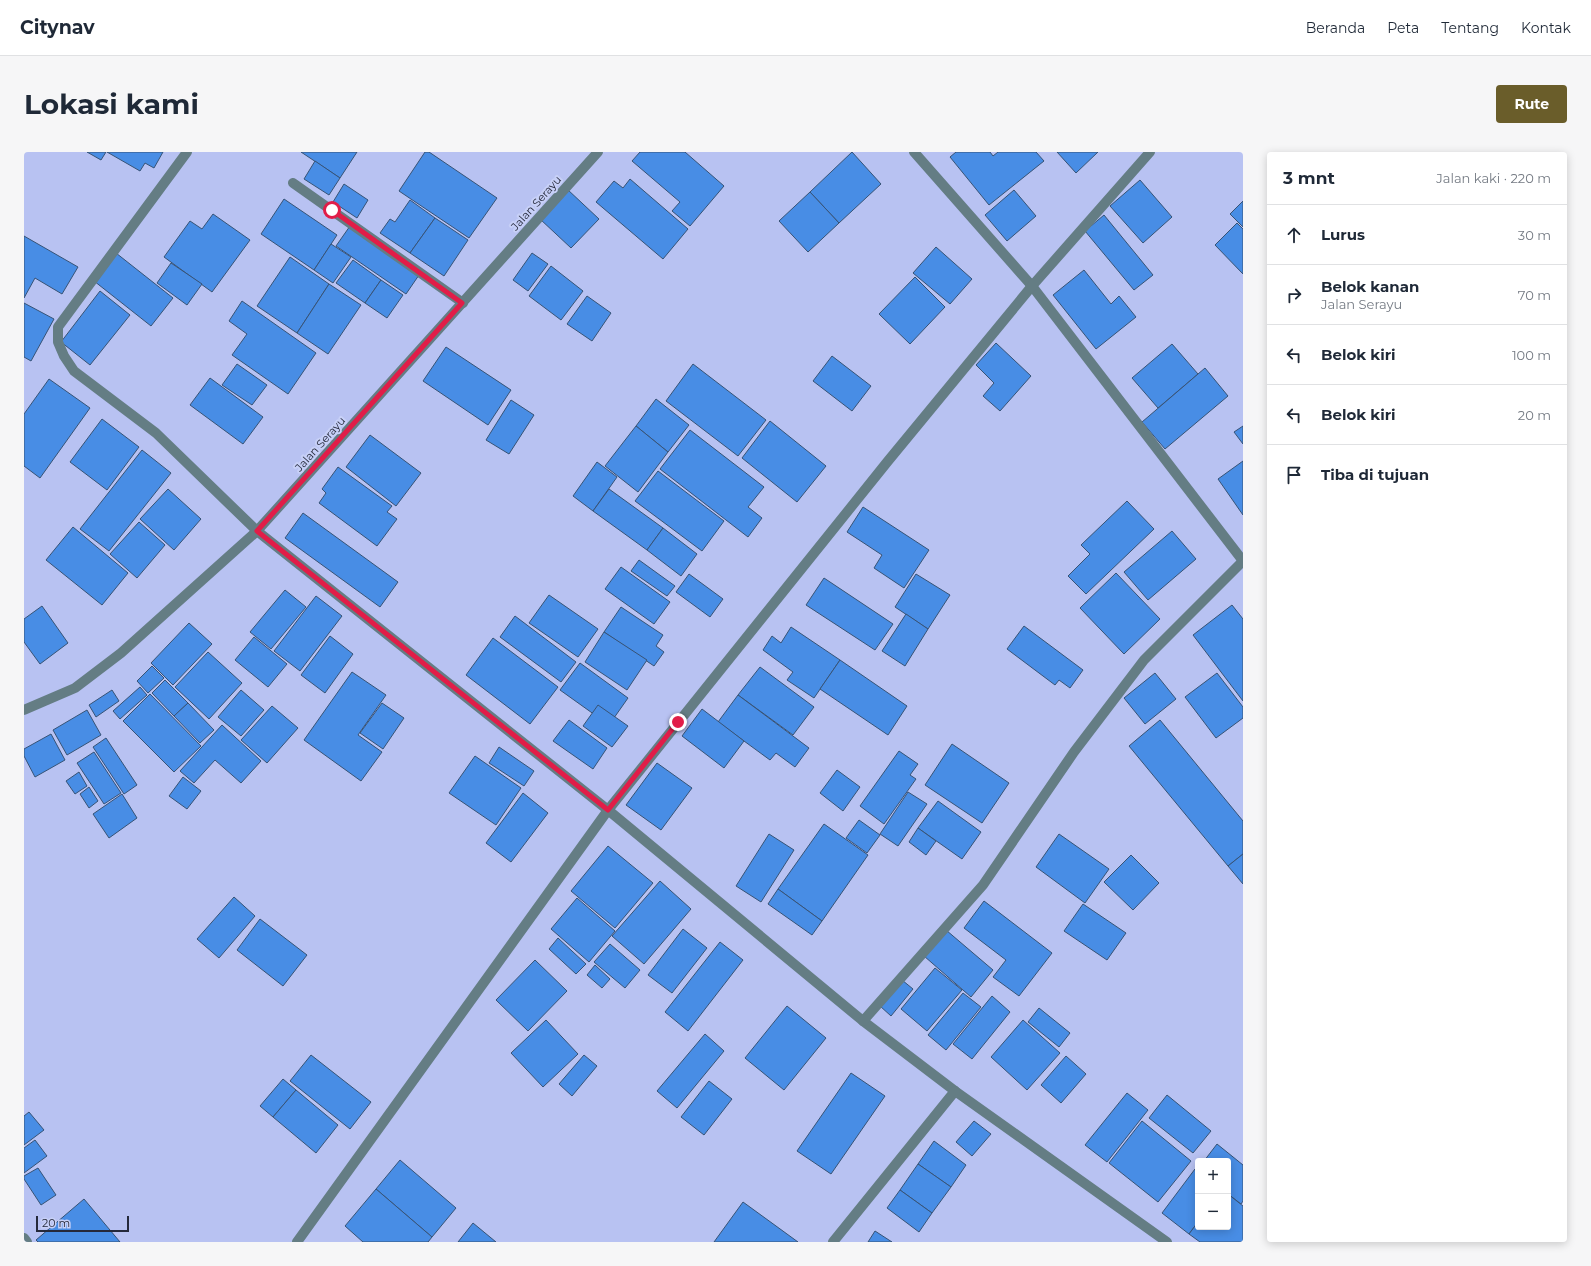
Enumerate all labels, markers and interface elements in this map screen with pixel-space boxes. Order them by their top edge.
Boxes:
text: Citynav [20,16,95,39]
text: Beranda [1306,19,1365,37]
text: Peta [1387,19,1419,37]
text: Tentang [1441,19,1499,37]
text: Kontak [1521,19,1571,37]
button: Rute [1496,85,1567,123]
text: Lokasi kami [24,87,199,121]
text: 3 mnt [1283,168,1335,188]
text: Jalan kaki · 220 m [1436,170,1551,186]
street label: Jalan Serayu [507,173,564,234]
route start [323,201,341,219]
icon: ahead [1283,224,1305,246]
text: Lurus [1321,225,1365,244]
text: 30 m [1518,227,1551,243]
text: Belok kanan [1321,277,1419,296]
icon: right [1283,284,1305,306]
text: 70 m [1518,287,1551,303]
text: Jalan Serayu [1321,296,1402,312]
icon: left [1283,344,1305,366]
text: Belok kiri [1321,345,1396,364]
text: 100 m [1512,347,1551,363]
icon: left [1283,404,1305,426]
text: Belok kiri [1321,405,1396,424]
text: 20 m [1518,407,1551,423]
street label: Jalan Serayu [291,414,348,475]
icon: arrive [1283,464,1305,486]
text: Tiba di tujuan [1321,465,1429,484]
route end [669,713,687,731]
map controls [1195,1158,1231,1230]
button: + [1195,1158,1231,1194]
button: − [1195,1194,1231,1230]
scale bar [36,1214,129,1233]
text: 20 m [42,1216,70,1230]

